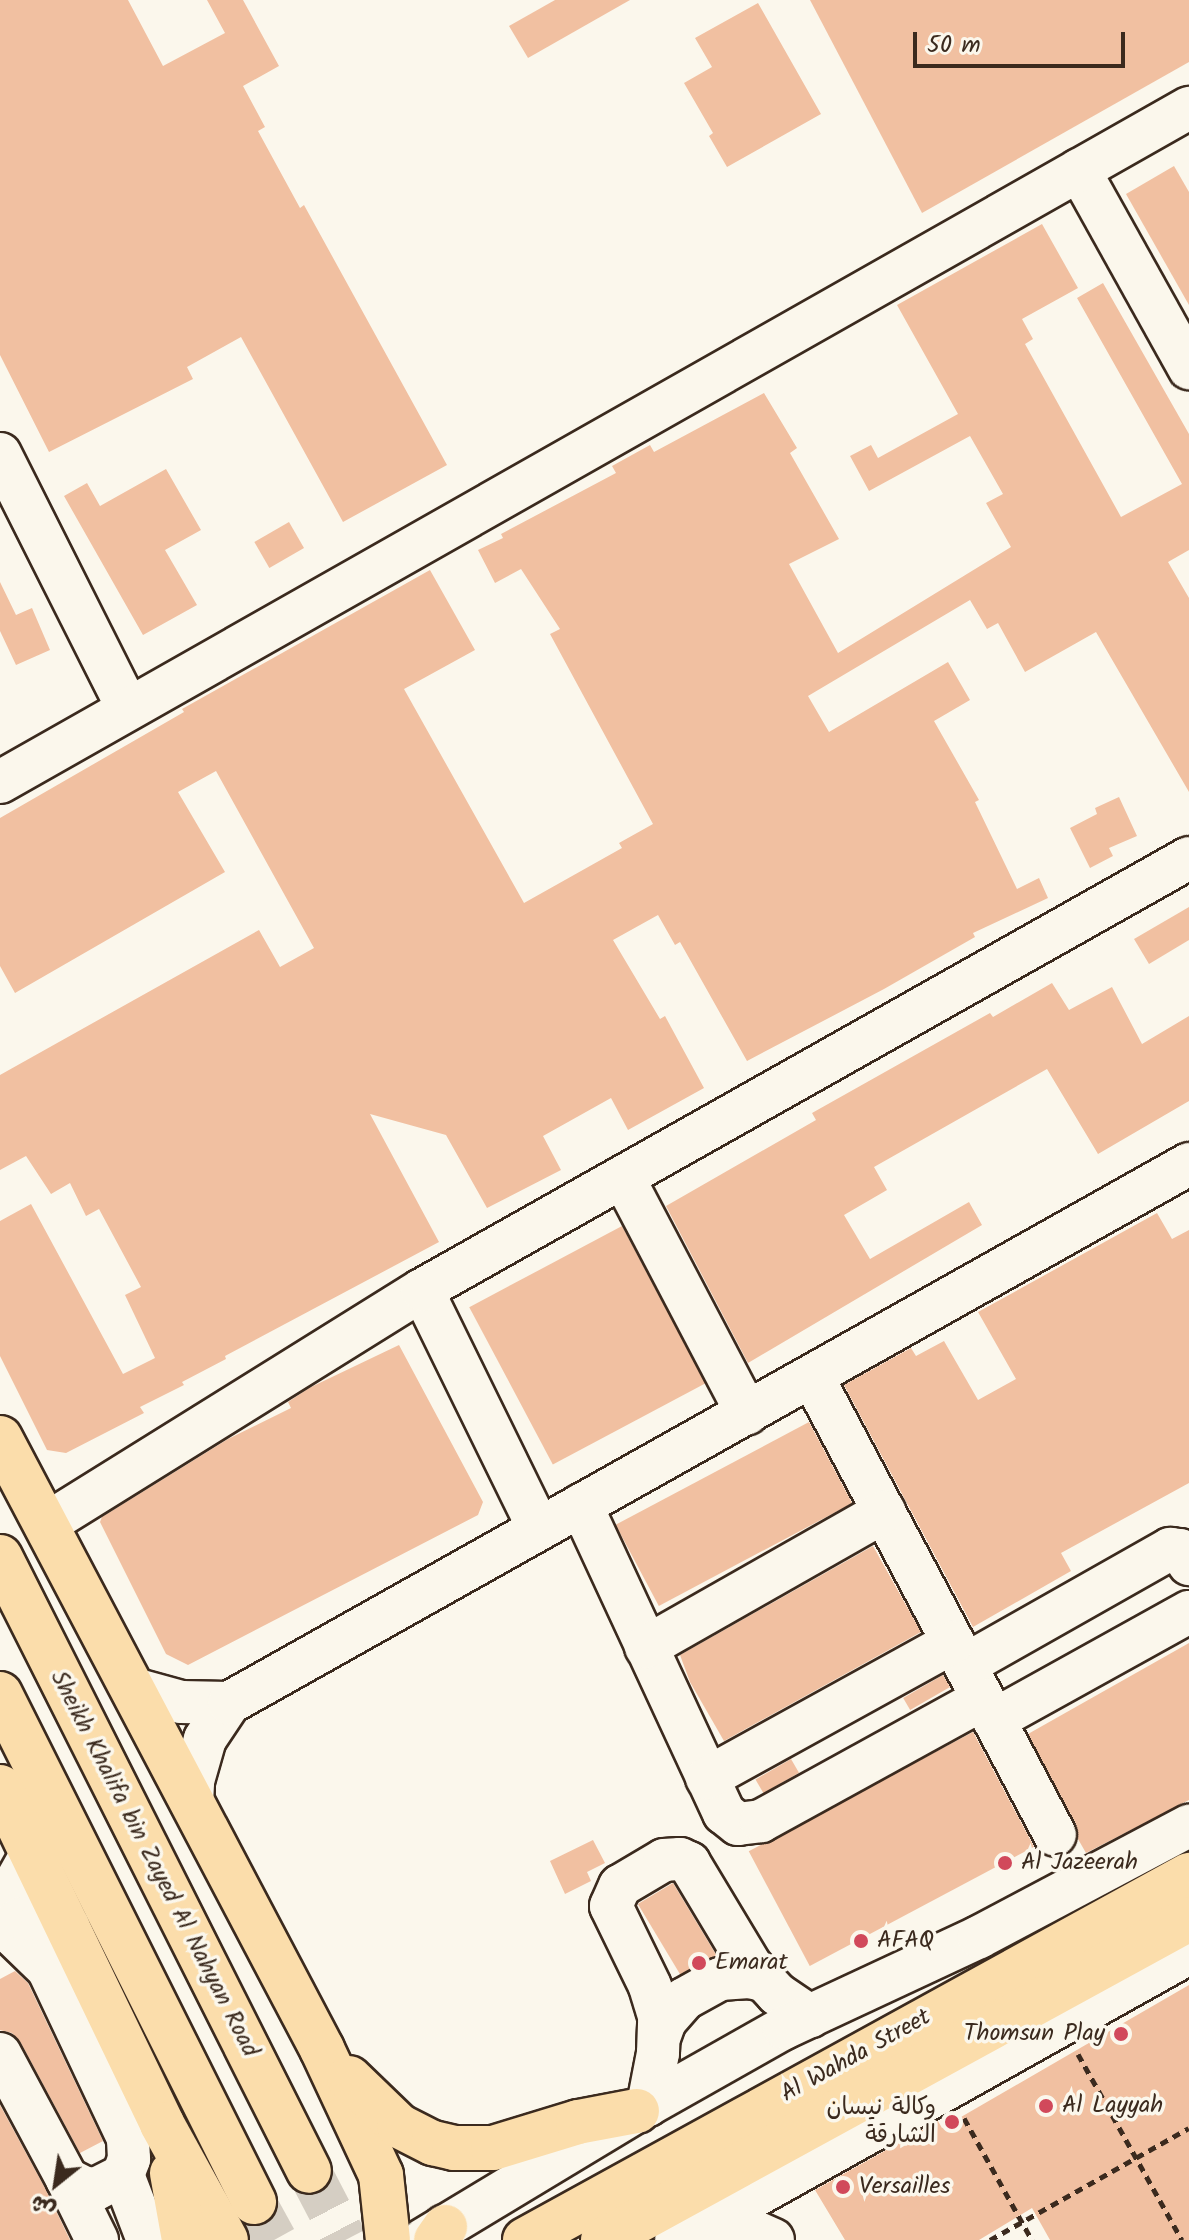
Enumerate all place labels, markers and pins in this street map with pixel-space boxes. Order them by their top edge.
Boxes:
place label: Al Jazeerah [1021,1849,1138,1877]
marker: Al Jazeerah [996,1854,1014,1872]
place label: AFAQ [877,1927,934,1955]
marker: AFAQ [852,1932,870,1950]
place label: Emarat [715,1949,788,1977]
marker: Emarat [690,1954,708,1972]
place label: Thomsun Play [964,2020,1105,2048]
marker: Thomsun Play [1112,2025,1130,2043]
place label: Al Layyah [1062,2092,1163,2120]
place label: وكالة نيسان الشارقة [826,2094,936,2150]
marker: Al Layyah [1037,2097,1055,2115]
marker: وكالة نيسان الشارقة [943,2113,961,2131]
place label: Versailles [859,2173,950,2201]
marker: Versailles [834,2178,852,2196]

